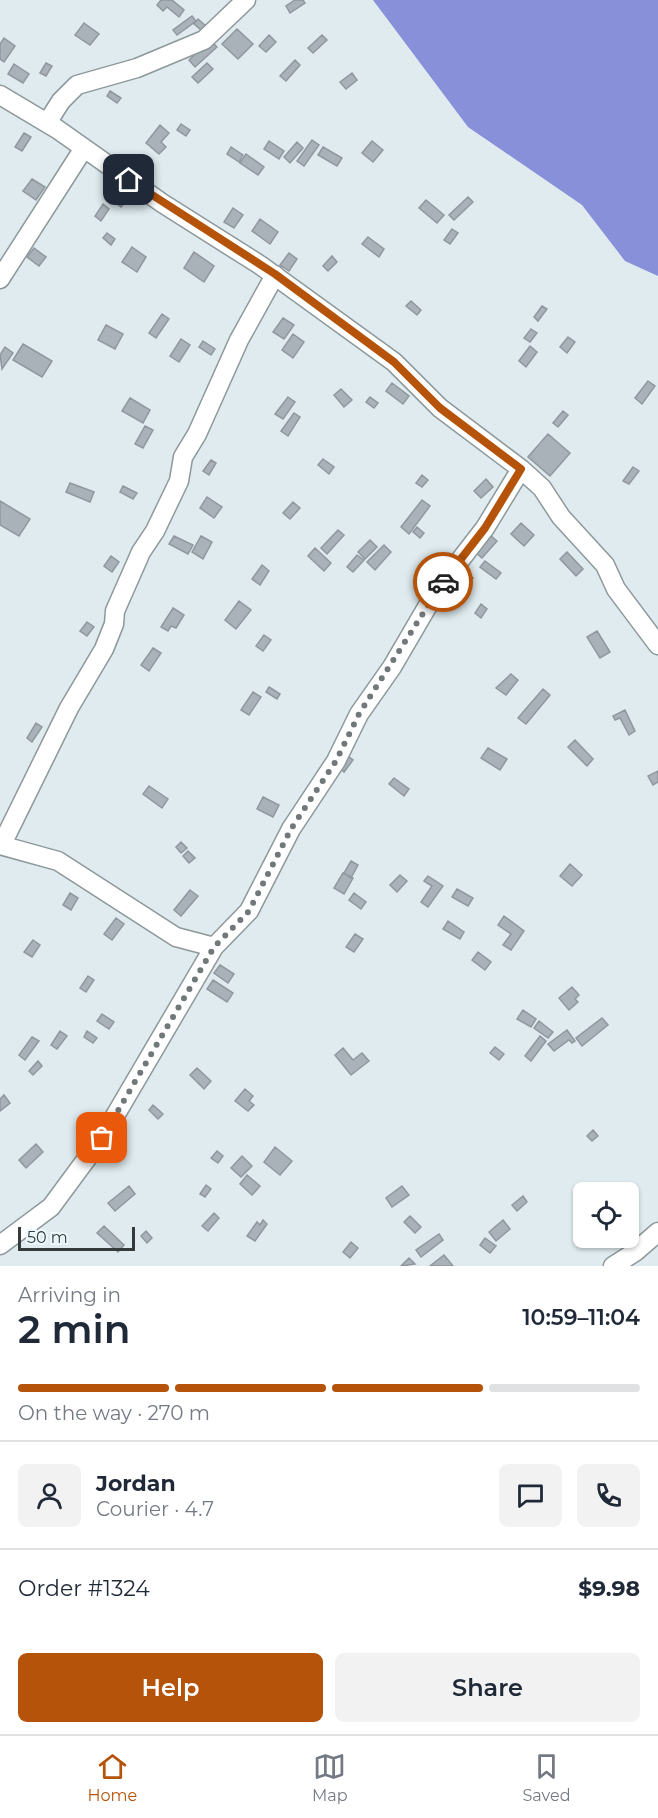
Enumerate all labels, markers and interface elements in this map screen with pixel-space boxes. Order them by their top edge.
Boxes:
pin [103,154,154,205]
icon: home [112,163,145,196]
courier [413,552,473,612]
icon: car [427,566,460,599]
pin [76,1112,127,1163]
icon: bag [85,1121,118,1154]
map controls [573,1182,639,1248]
button: locate [573,1182,639,1248]
scale bar [18,1224,135,1252]
text: 50 m [27,1228,68,1247]
text: Arriving in [18,1283,121,1307]
text: 10:59–11:04 [522,1304,640,1331]
text: 2 min [18,1305,131,1353]
text: On the way · 270 m [18,1401,210,1425]
button: person [18,1464,81,1527]
button: chat [499,1464,562,1527]
button: phone [577,1464,640,1527]
text: Jordan [96,1470,176,1497]
text: Courier · 4.7 [96,1497,214,1521]
text: Order #1324 [18,1575,150,1602]
text: $9.98 [578,1575,640,1602]
button: Help [18,1653,323,1722]
button: Share [335,1653,640,1722]
tab: Home [87,1750,137,1805]
tab: Map [312,1750,348,1805]
tab: Saved [522,1750,571,1805]

